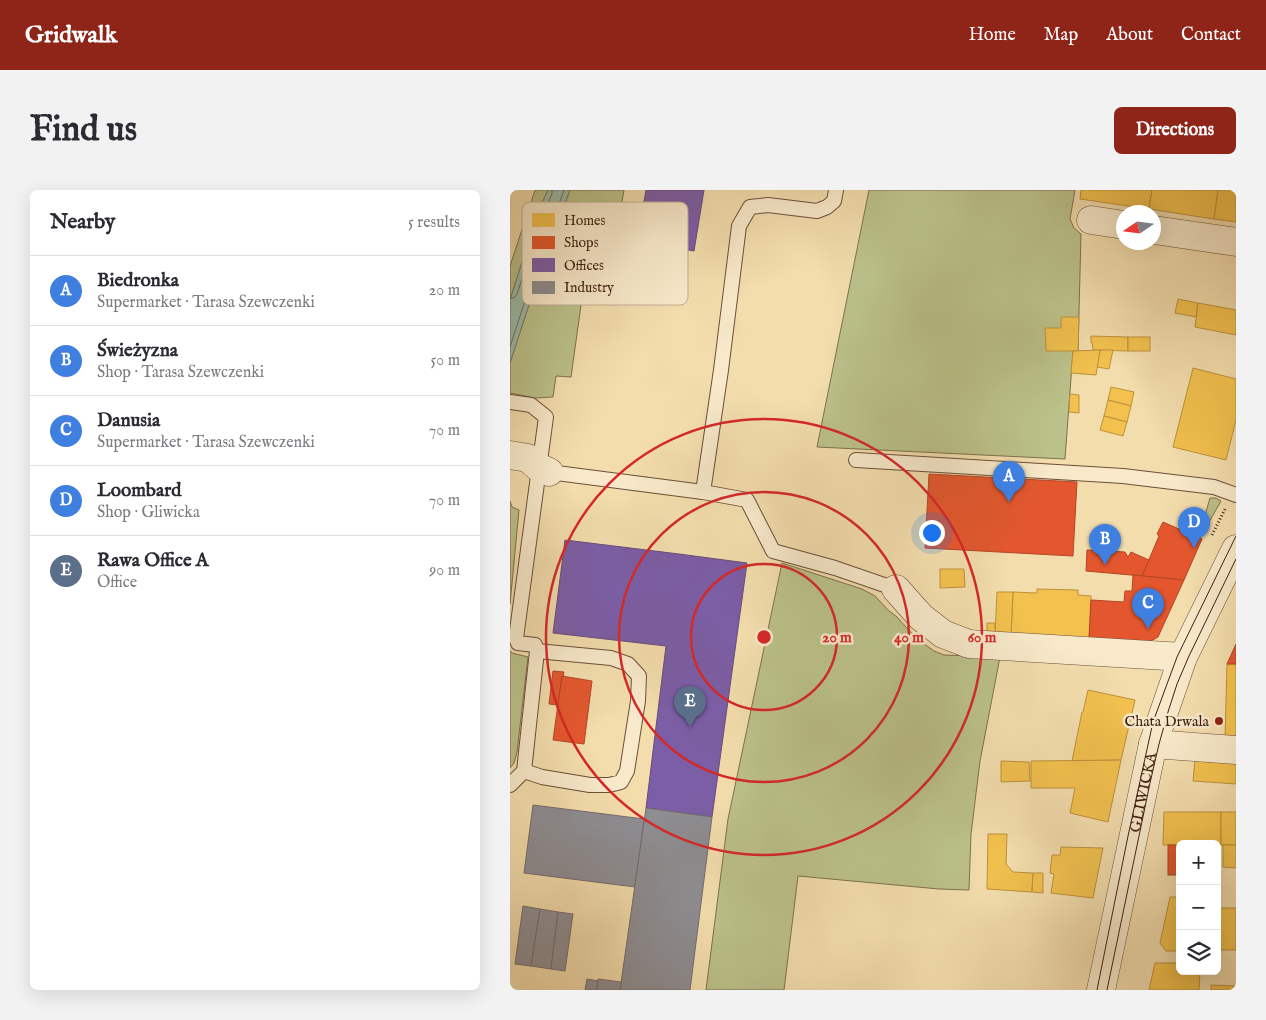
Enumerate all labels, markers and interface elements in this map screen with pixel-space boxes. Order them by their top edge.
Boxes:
text: Gridwalk [25,20,117,51]
text: Home [969,24,1016,47]
text: Map [1044,24,1078,47]
text: About [1106,24,1153,47]
text: Contact [1181,24,1241,47]
button: Directions [1114,107,1236,154]
text: Find us [30,108,137,153]
legend [522,202,688,305]
north arrow [1116,205,1161,250]
text: Nearby [50,209,115,236]
text: Homes [564,212,606,230]
text: 5 results [408,213,460,233]
text: Shops [564,234,599,252]
text: Offices [564,257,604,275]
text: Biedronka [97,269,179,293]
text: Industry [564,279,614,297]
text: A [61,281,71,301]
text: 20 m [429,281,460,301]
text: Supermarket · Tarasa Szewczenki [97,293,315,313]
text: Świeżyzna [97,339,178,363]
text: B [61,351,71,371]
text: 50 m [431,351,460,371]
text: Shop · Tarasa Szewczenki [97,363,264,383]
text: Danusia [97,409,160,433]
text: C [60,421,72,441]
text: 70 m [429,421,460,441]
text: Supermarket · Tarasa Szewczenki [97,433,315,453]
pin: A [993,461,1025,502]
text: Loombard [97,479,181,503]
text: D [60,491,72,511]
text: 70 m [429,491,460,511]
text: Shop · Gliwicka [97,503,200,523]
pin: D [1178,507,1210,548]
your location [919,520,945,546]
pin: B [1089,524,1121,565]
text: Rawa Office A [97,549,209,573]
text: E [60,561,72,581]
text: 90 m [429,561,460,581]
text: Office [97,573,137,593]
pin: C [1132,588,1164,629]
centre of rings [755,628,773,646]
text: 20 m [822,628,852,647]
text: 40 m [894,628,924,647]
text: 60 m [968,628,997,647]
pin: E [674,686,706,727]
place label: Chata Drwala [1124,712,1210,731]
marker: Chata Drwala [1213,715,1225,727]
street label: GLIWICKA [1125,750,1161,834]
map controls [1176,840,1221,975]
button: + [1176,840,1221,885]
button: − [1176,885,1221,930]
button: layers [1176,930,1221,975]

